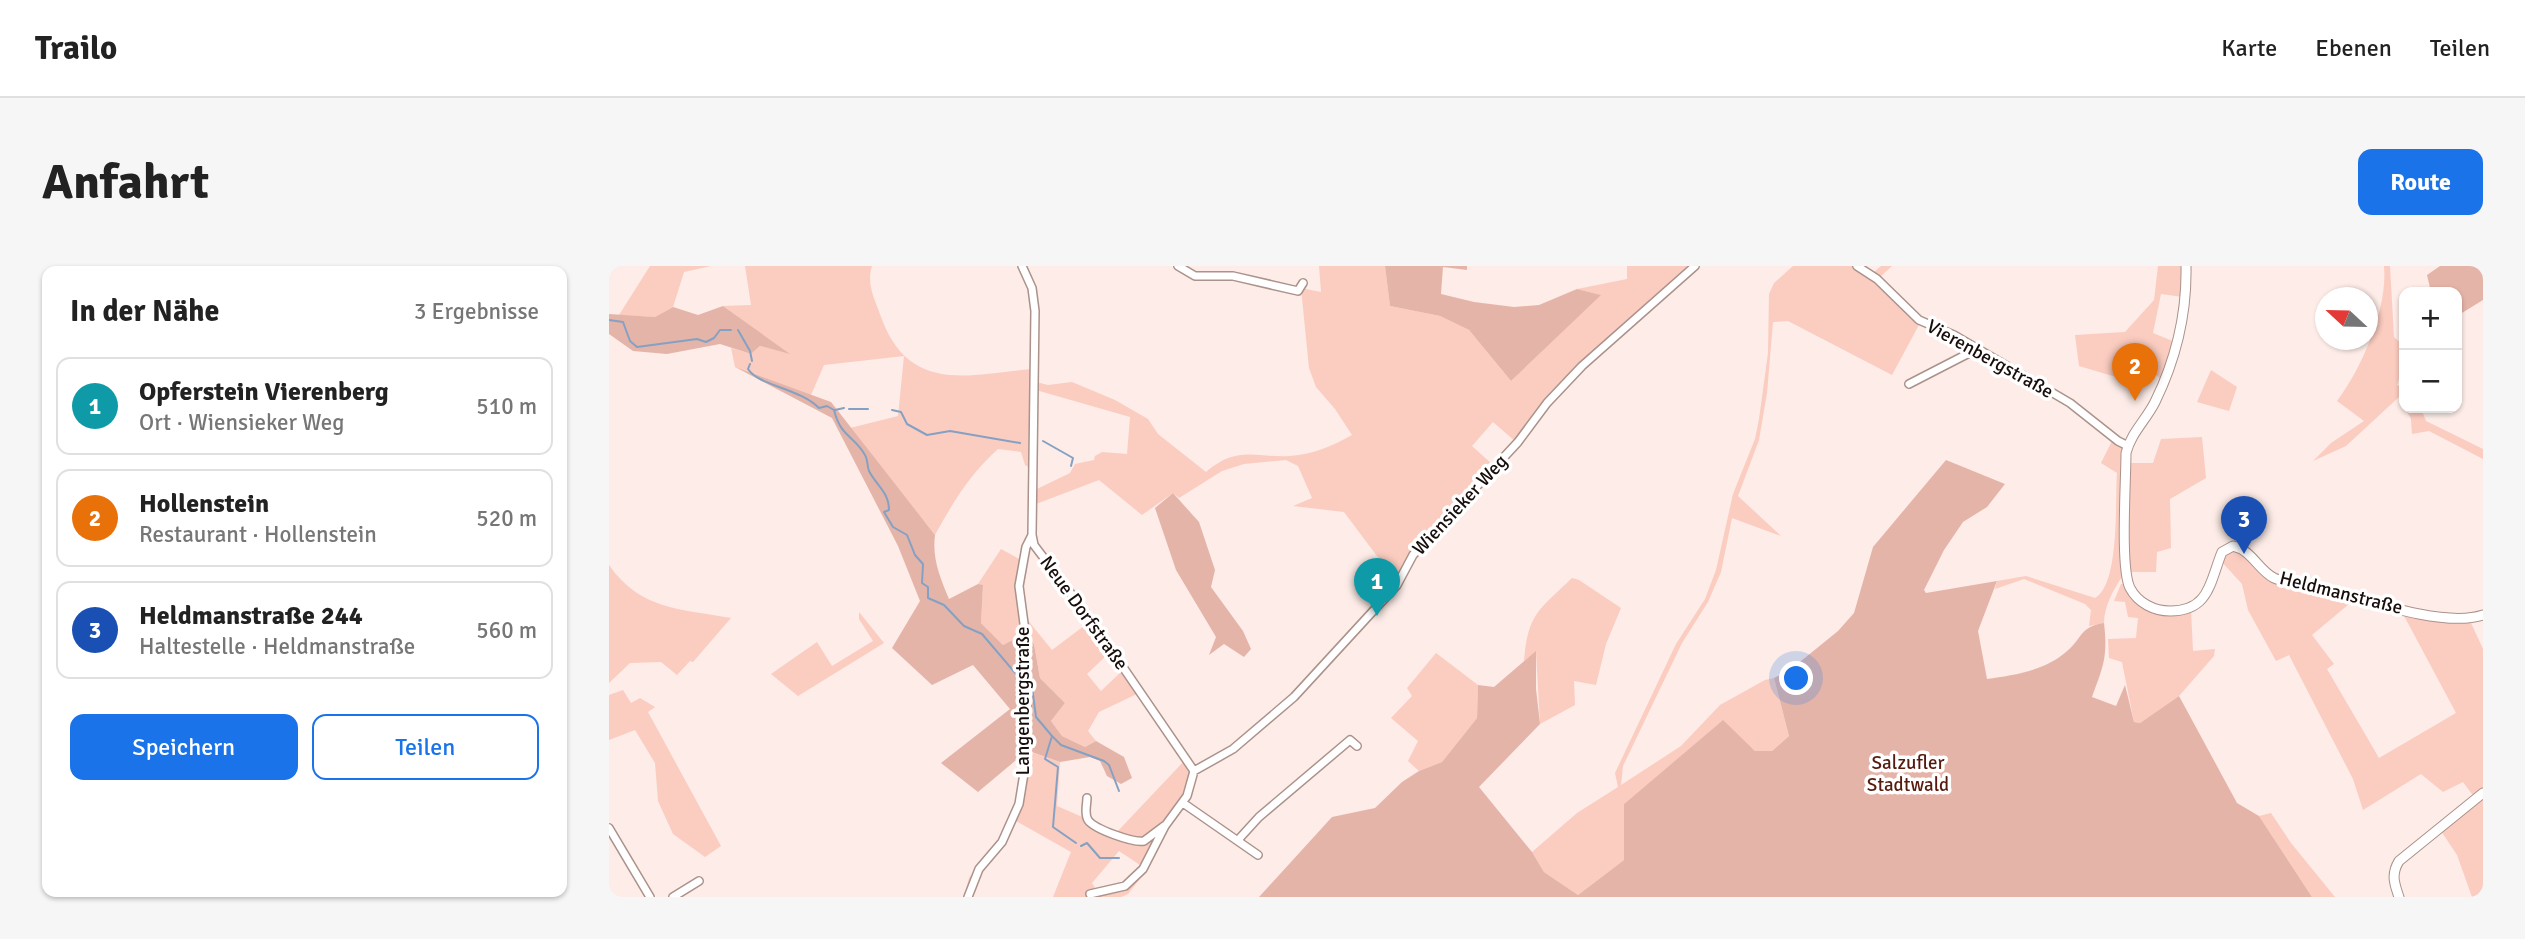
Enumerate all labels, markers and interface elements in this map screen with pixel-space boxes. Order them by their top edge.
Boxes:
text: Trailo [35,28,117,69]
text: Karte [2221,33,2277,63]
text: Ebenen [2315,33,2392,63]
text: Teilen [2430,33,2490,63]
button: Route [2358,149,2483,215]
text: Anfahrt [42,152,209,212]
north arrow [2315,287,2378,350]
map controls [2399,287,2462,413]
button: + [2399,287,2462,350]
text: In der Nähe [70,293,219,330]
text: 3 Ergebnisse [414,297,539,326]
street label: Vierenbergstraße [1922,314,2058,404]
pin: 2 [2112,343,2158,401]
button: − [2399,350,2462,413]
text: Opferstein Vierenberg [139,376,389,408]
text: 1 [89,392,101,421]
text: 510 m [476,392,537,421]
text: Ort · Wiensieker Weg [139,408,344,437]
street label: Wiensieker Weg [1407,450,1513,560]
text: Hollenstein [139,488,269,520]
pin: 3 [2221,496,2267,554]
text: 2 [89,504,101,533]
text: 520 m [476,504,537,533]
text: Restaurant · Hollenstein [139,520,377,549]
street label: Neue Dorfstraße [1034,551,1134,675]
pin: 1 [1354,558,1400,616]
street label: Heldmanstraße [2277,566,2405,620]
text: Heldmanstraße 244 [139,600,363,632]
text: 3 [89,616,101,645]
text: 560 m [476,616,537,645]
street label: Langenbergstraße [1011,627,1035,775]
text: Haltestelle · Heldmanstraße [139,632,415,661]
your location [1779,661,1813,695]
button: Speichern [70,714,298,780]
button: Teilen [312,714,539,780]
park label: Salzufler Stadtwald [1867,751,1949,797]

